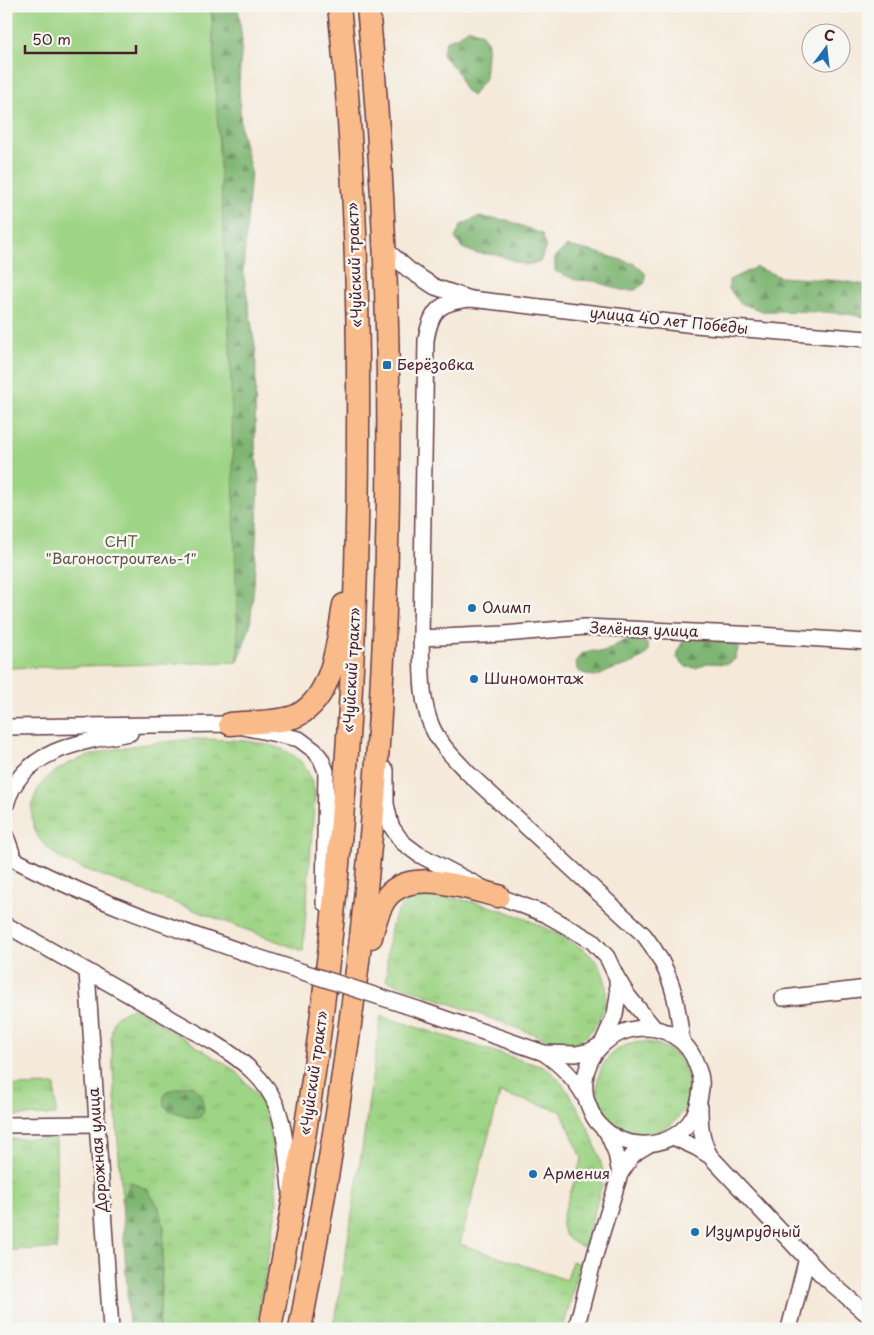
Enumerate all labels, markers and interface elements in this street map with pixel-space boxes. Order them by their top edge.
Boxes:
scale bar [25,22,136,54]
north arrow [802,22,852,72]
text: С [822,23,837,46]
text: 50 m [32,27,71,50]
street label: «Чуйский тракт» [340,202,367,328]
street label: улица 40 лет Победы [589,300,750,339]
place label: Берёзовка [397,352,475,375]
marker: Берёзовка [381,359,393,371]
park label: СНТ "Вагоностроитель-1" [45,529,197,569]
place label: Олимп [482,595,531,618]
marker: Олимп [466,602,478,614]
street label: «Чуйский тракт» [336,606,365,733]
street label: Зелёная улица [589,615,699,642]
place label: Шиномонтаж [484,666,583,689]
marker: Шиномонтаж [468,673,480,685]
street label: «Чуйский тракт» [292,1009,333,1137]
street label: Дорожная улица [81,1087,112,1214]
place label: Армения [543,1161,610,1184]
marker: Армения [527,1168,539,1180]
place label: Изумрудный [705,1219,801,1242]
marker: Изумрудный [689,1226,701,1238]

